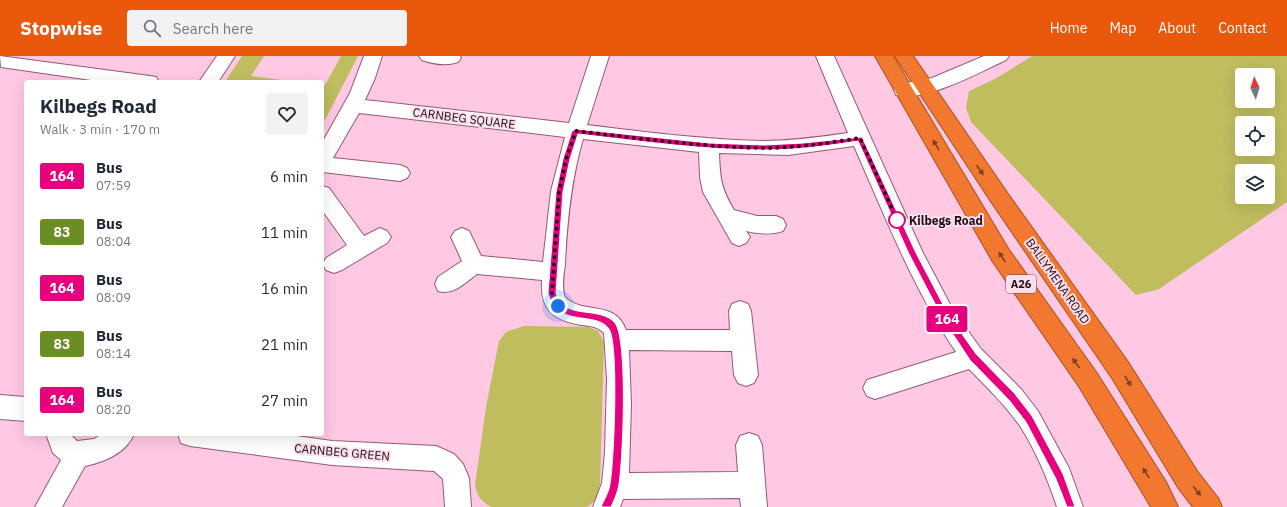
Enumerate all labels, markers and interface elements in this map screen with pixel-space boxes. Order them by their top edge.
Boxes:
search box [127,10,407,46]
text: Stopwise [20,16,103,40]
icon: search [141,17,163,39]
text: Search here [173,19,253,38]
text: Home [1050,19,1087,37]
text: Map [1109,19,1136,37]
text: About [1158,19,1196,37]
text: Contact [1218,19,1267,37]
north arrow [1235,68,1275,108]
map controls [1235,68,1275,204]
button: heart [266,93,308,135]
text: Kilbegs Road [40,94,157,118]
street label: CARNBEG SQUARE [412,104,516,132]
button: locate [1235,116,1275,156]
text: Walk · 3 min · 170 m [40,121,160,138]
one-way arrow [932,139,939,151]
text: Bus [96,158,123,177]
one-way arrow [976,164,984,175]
button: layers [1235,164,1275,204]
text: 164 [49,167,75,185]
text: 6 min [270,167,308,186]
text: 07:59 [96,177,131,194]
marker: Kilbegs Road [888,211,906,229]
place label: Kilbegs Road [909,213,983,228]
text: Bus [96,214,123,233]
text: 83 [54,223,70,241]
text: 11 min [261,223,308,242]
text: 08:04 [96,233,131,250]
street label: BALLYMENA ROAD [1023,235,1093,327]
one-way arrow [998,252,1006,262]
text: Bus [96,270,123,289]
road number: A26 [1006,275,1036,293]
text: 164 [49,279,75,297]
text: 16 min [261,279,308,298]
text: 08:09 [96,289,131,306]
your location [548,296,568,316]
line badge: 164 [924,306,970,332]
text: 164 [934,310,960,328]
text: Bus [96,326,123,345]
text: 83 [54,335,70,353]
text: 21 min [261,335,308,354]
text: 08:14 [96,345,131,362]
one-way arrow [1072,358,1080,369]
one-way arrow [1124,375,1131,387]
text: Bus [96,382,123,401]
text: 164 [49,391,75,409]
text: 27 min [261,391,308,410]
text: 08:20 [96,401,131,418]
street label: CARNBEG GREEN [294,440,390,464]
one-way arrow [1142,468,1150,478]
one-way arrow [1192,486,1201,497]

